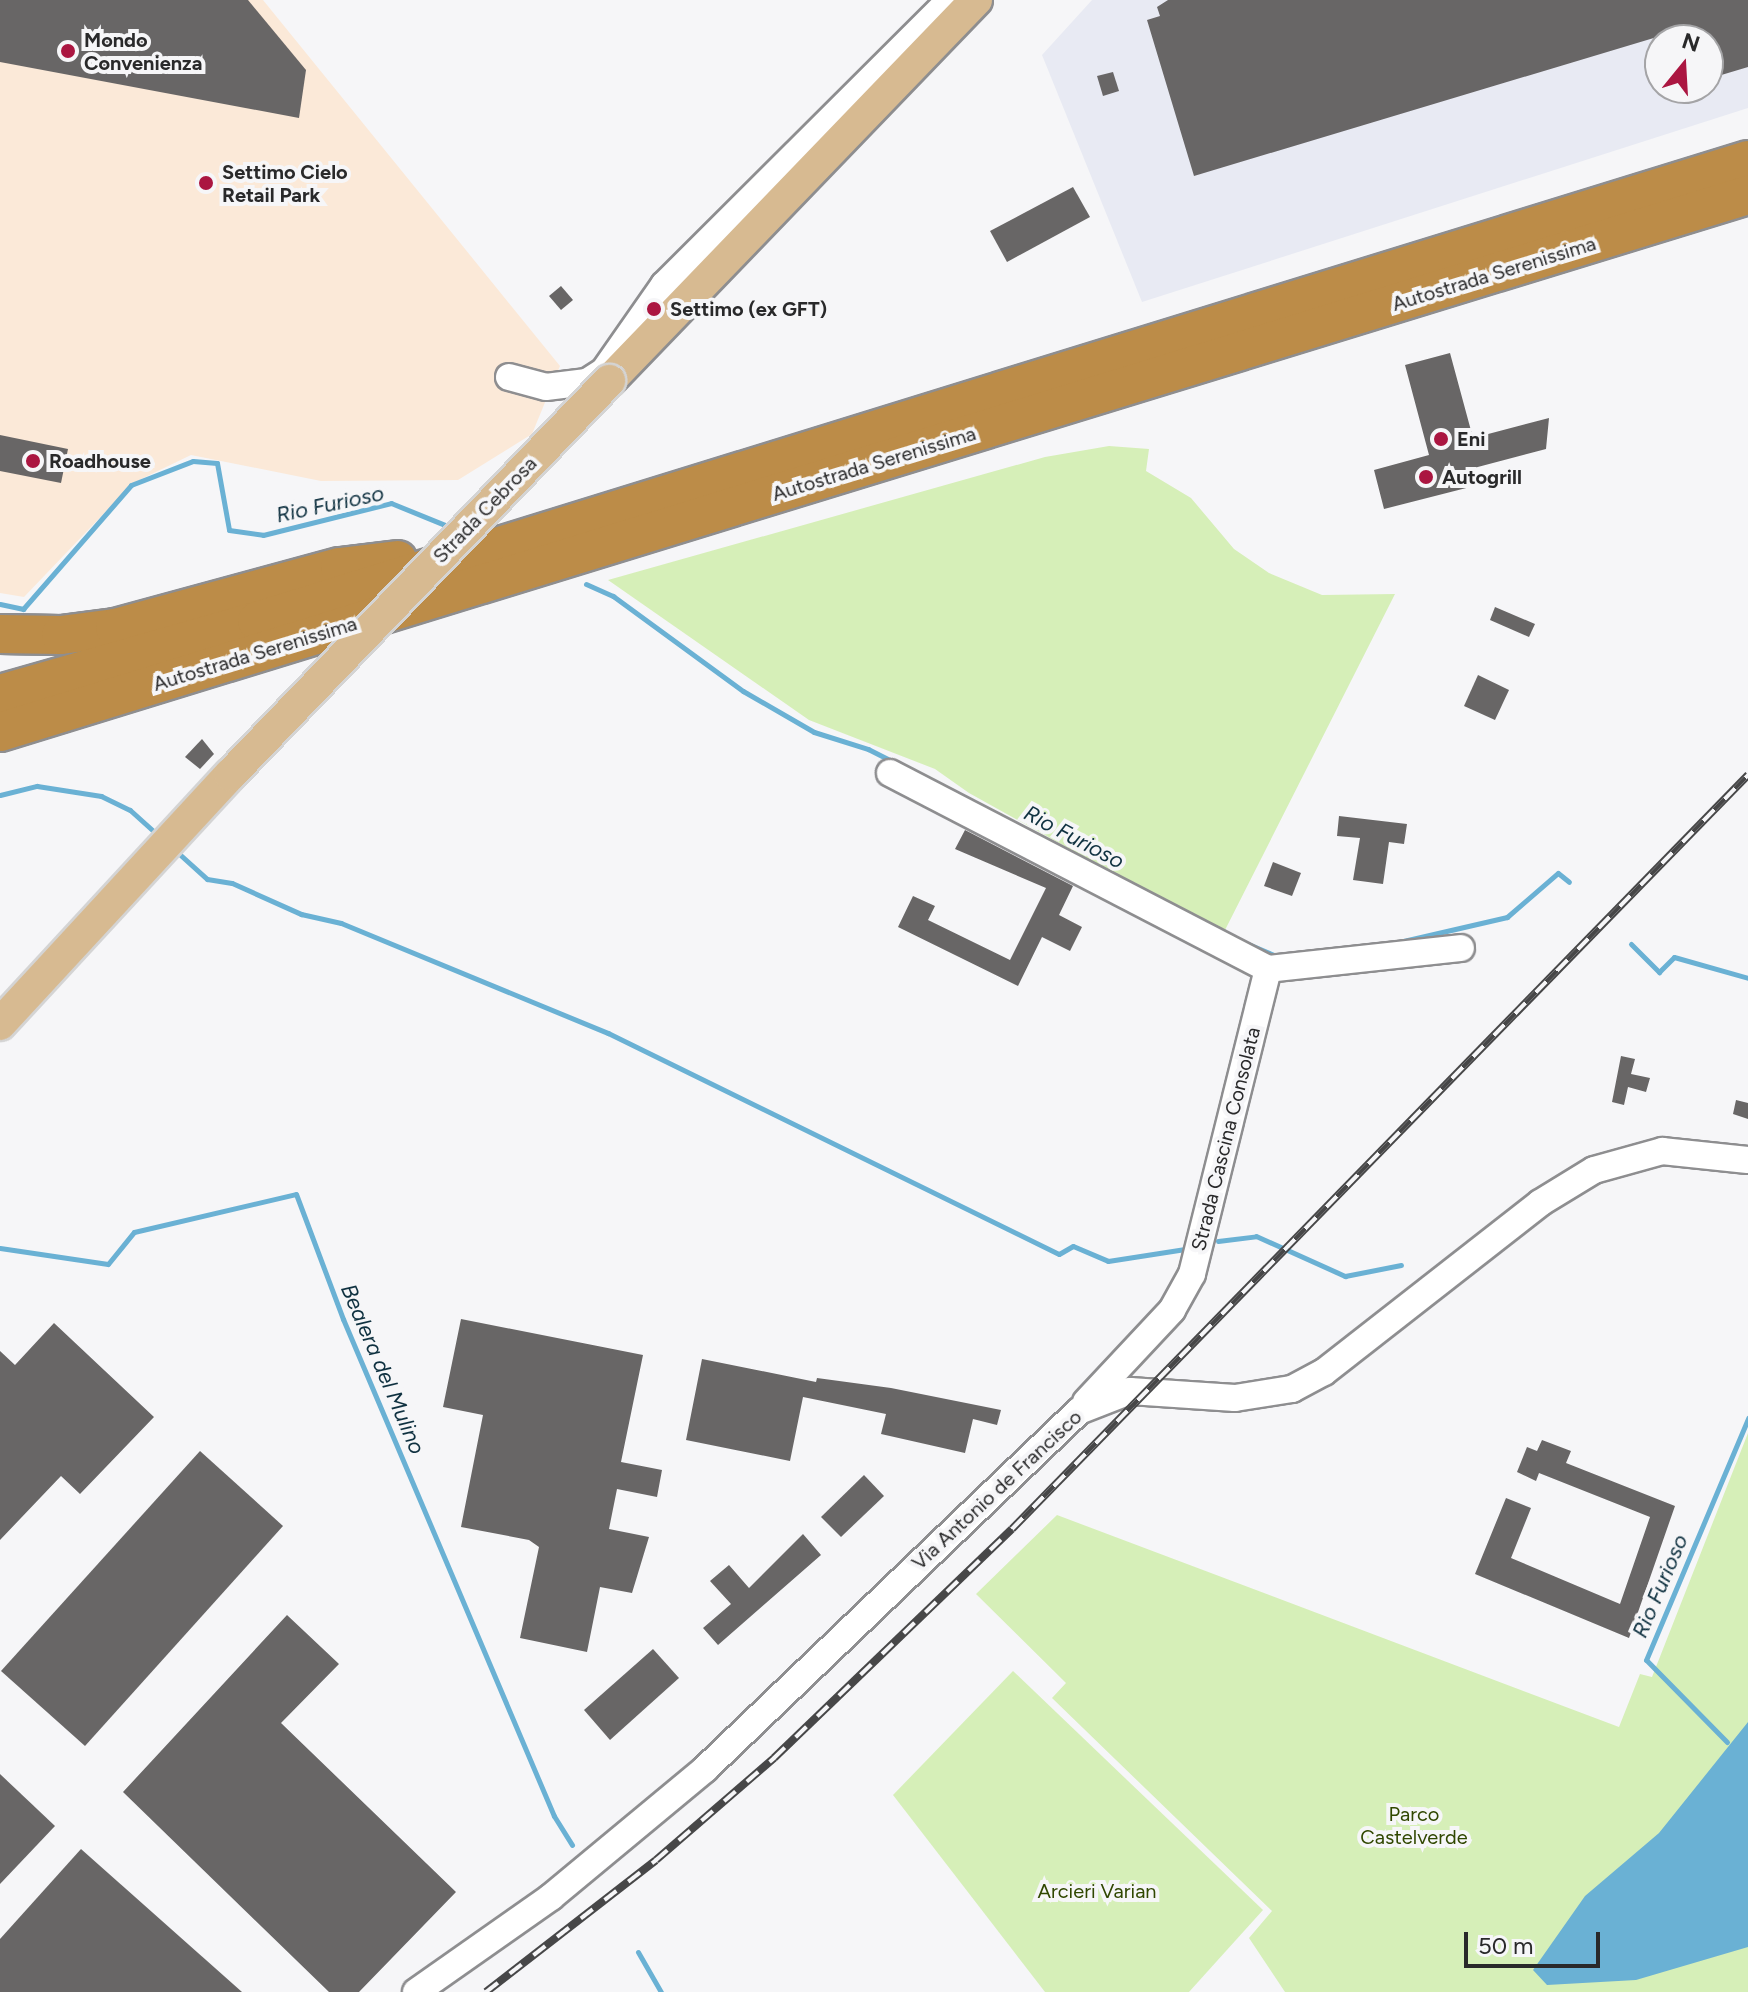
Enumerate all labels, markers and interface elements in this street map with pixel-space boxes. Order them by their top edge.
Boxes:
north arrow [1644,24,1724,104]
text: N [1679,27,1703,58]
place label: Mondo Convenienza [84,28,202,75]
marker: Mondo Convenienza [59,42,77,60]
place label: Settimo Cielo Retail Park [222,160,348,207]
marker: Settimo Cielo Retail Park [197,174,215,192]
street label: Autostrada Serenissima [1389,232,1599,316]
place label: Settimo (ex GFT) [670,297,827,321]
marker: Settimo (ex GFT) [645,300,663,318]
street label: Autostrada Serenissima [769,422,979,506]
place label: Eni [1457,427,1485,451]
marker: Eni [1432,430,1450,448]
place label: Roadhouse [49,449,151,473]
marker: Roadhouse [24,452,42,470]
street label: Strada Cebrosa [428,452,542,568]
place label: Autogrill [1442,465,1522,489]
marker: Autogrill [1417,468,1435,486]
water label: Rio Furioso [274,480,386,528]
street label: Autostrada Serenissima [150,612,360,696]
water label: Rio Furioso [1019,800,1129,874]
street label: Strada Cascina Consolata [1187,1025,1265,1253]
water label: Bealera del Mulino [335,1280,431,1458]
street label: Via Antonio de Francisco [907,1405,1087,1575]
water label: Rio Furioso [1626,1530,1694,1642]
park label: Parco Castelverde [1360,1803,1468,1850]
park label: Arcieri Varian [1037,1879,1157,1903]
scale bar [1468,1916,1604,1966]
text: 50 m [1478,1931,1534,1960]

